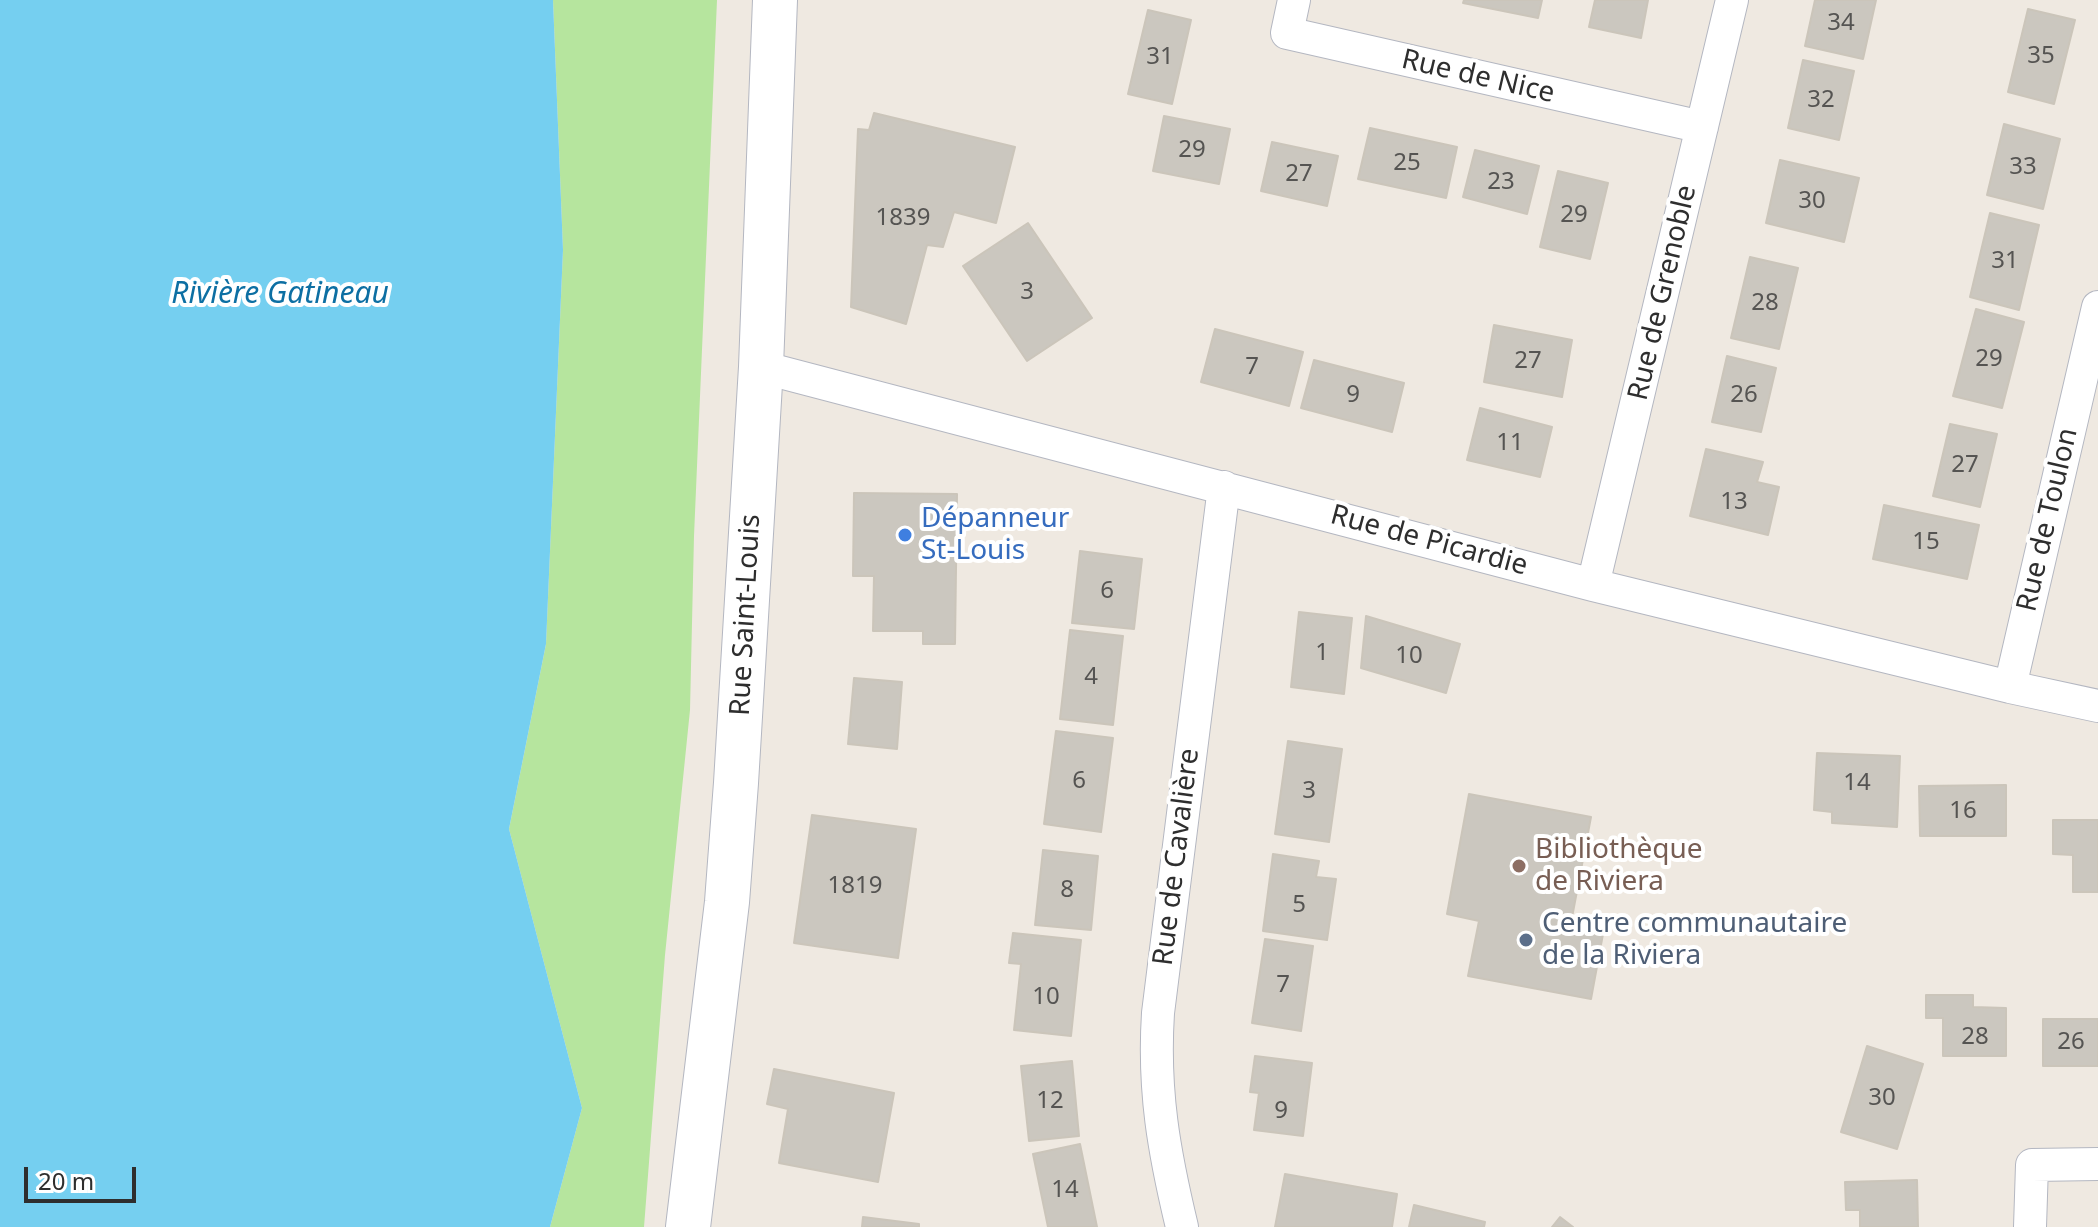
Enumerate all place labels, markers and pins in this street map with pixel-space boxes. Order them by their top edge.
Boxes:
place label: Dépanneur St-Louis [921,502,1069,568]
marker: Dépanneur St-Louis [896,526,914,544]
place label: Bibliothèque de Riviera [1535,833,1703,899]
marker: Bibliothèque de Riviera [1510,857,1528,875]
place label: Centre communautaire de la Riviera [1542,907,1847,973]
marker: Centre communautaire de la Riviera [1517,931,1535,949]

